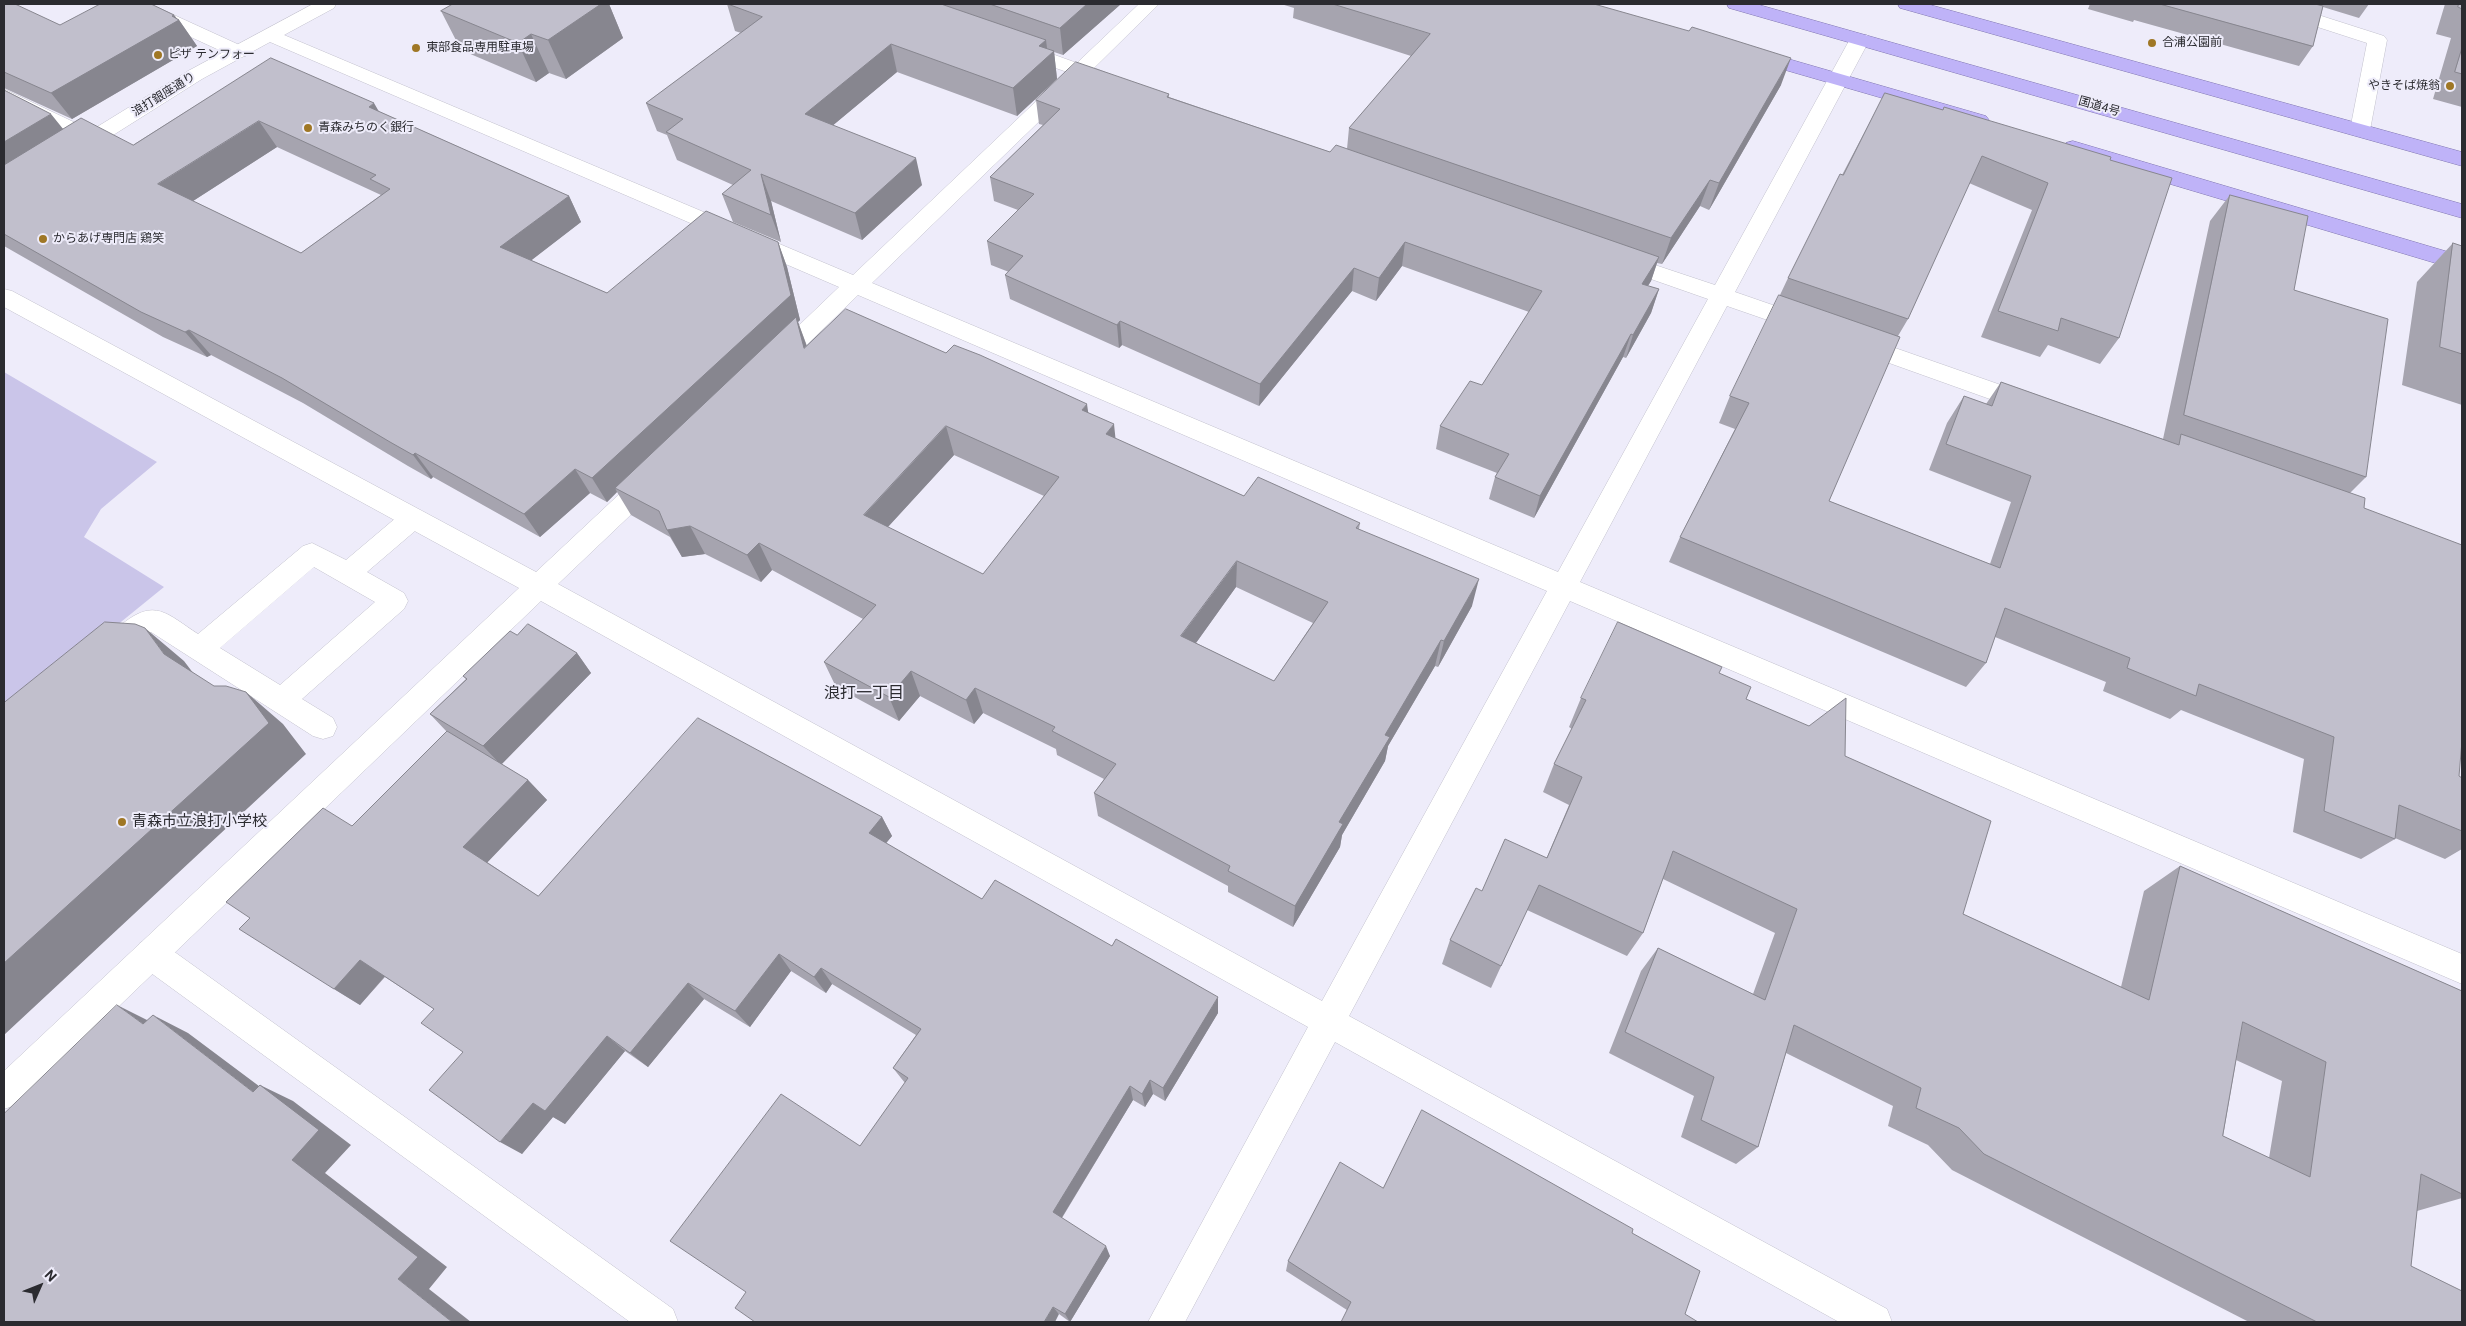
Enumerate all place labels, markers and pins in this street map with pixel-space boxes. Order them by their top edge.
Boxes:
place label: 合浦公園前 [2162,36,2222,50]
marker: 合浦公園前 [2146,37,2158,49]
place label: 東部食品専用駐車場 [426,41,534,55]
marker: 東部食品専用駐車場 [410,42,422,54]
place label: ピザ テンフォー [168,48,255,62]
marker: ピザ テンフォー [152,49,164,61]
place label: やきそば焼翁 [2368,79,2440,93]
marker: やきそば焼翁 [2444,80,2456,92]
place label: 青森みちのく銀行 [318,121,414,135]
marker: 青森みちのく銀行 [302,122,314,134]
place label: からあげ専門店 鶏笑 [53,232,164,246]
marker: からあげ専門店 鶏笑 [37,233,49,245]
place label: 青森市立浪打小学校 [132,813,267,831]
marker: 青森市立浪打小学校 [116,816,128,828]

